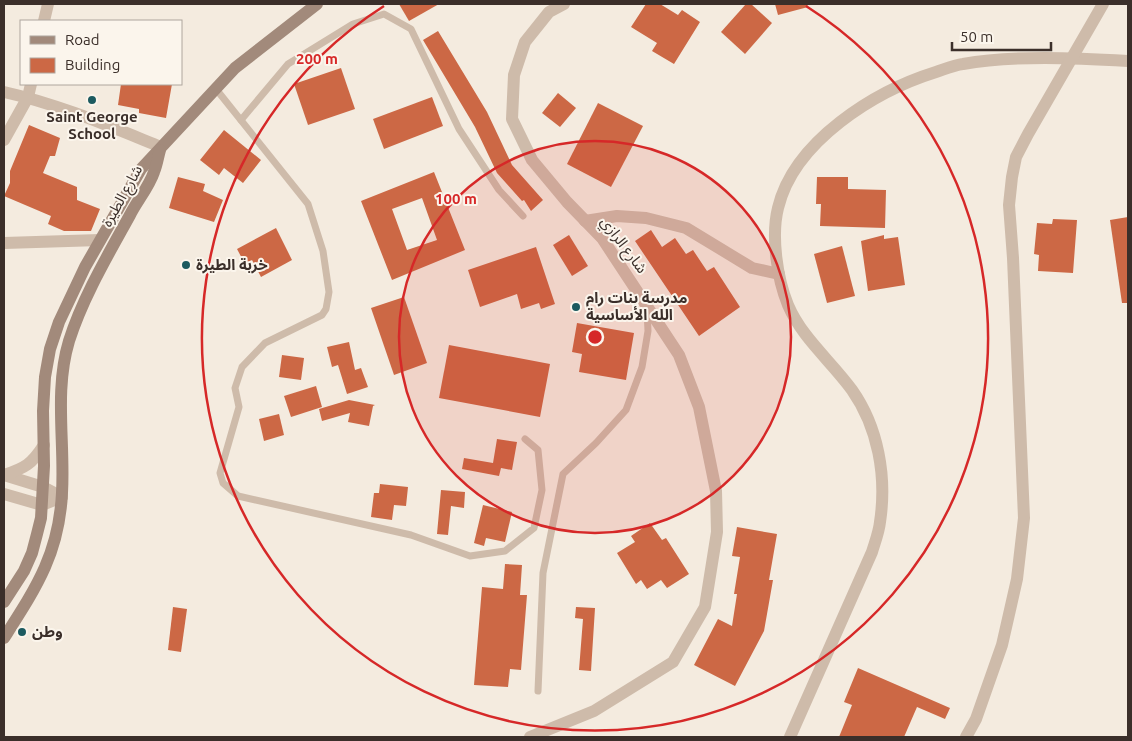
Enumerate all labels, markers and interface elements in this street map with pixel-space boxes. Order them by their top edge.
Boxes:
legend [20,20,182,85]
scale bar [952,20,1051,52]
text: 50 m [960,28,993,45]
text: Road [65,31,100,48]
text: 200 m [296,50,338,67]
text: Building [65,56,120,73]
marker: Saint George School [86,94,98,106]
place label: Saint George School [46,108,138,142]
street label: شارع الطيرة [98,162,149,231]
text: 100 m [435,190,477,207]
street label: شارع الرازي [595,213,651,279]
place label: خربة الطيرة [196,256,268,274]
marker: خربة الطيرة [180,259,192,271]
place label: مدرسة بنات رام الله الأساسية [586,289,687,323]
marker: مدرسة بنات رام الله الأساسية [570,301,582,313]
centre of rings [586,328,604,346]
place label: وطن [32,623,63,641]
marker: وطن [16,626,28,638]

